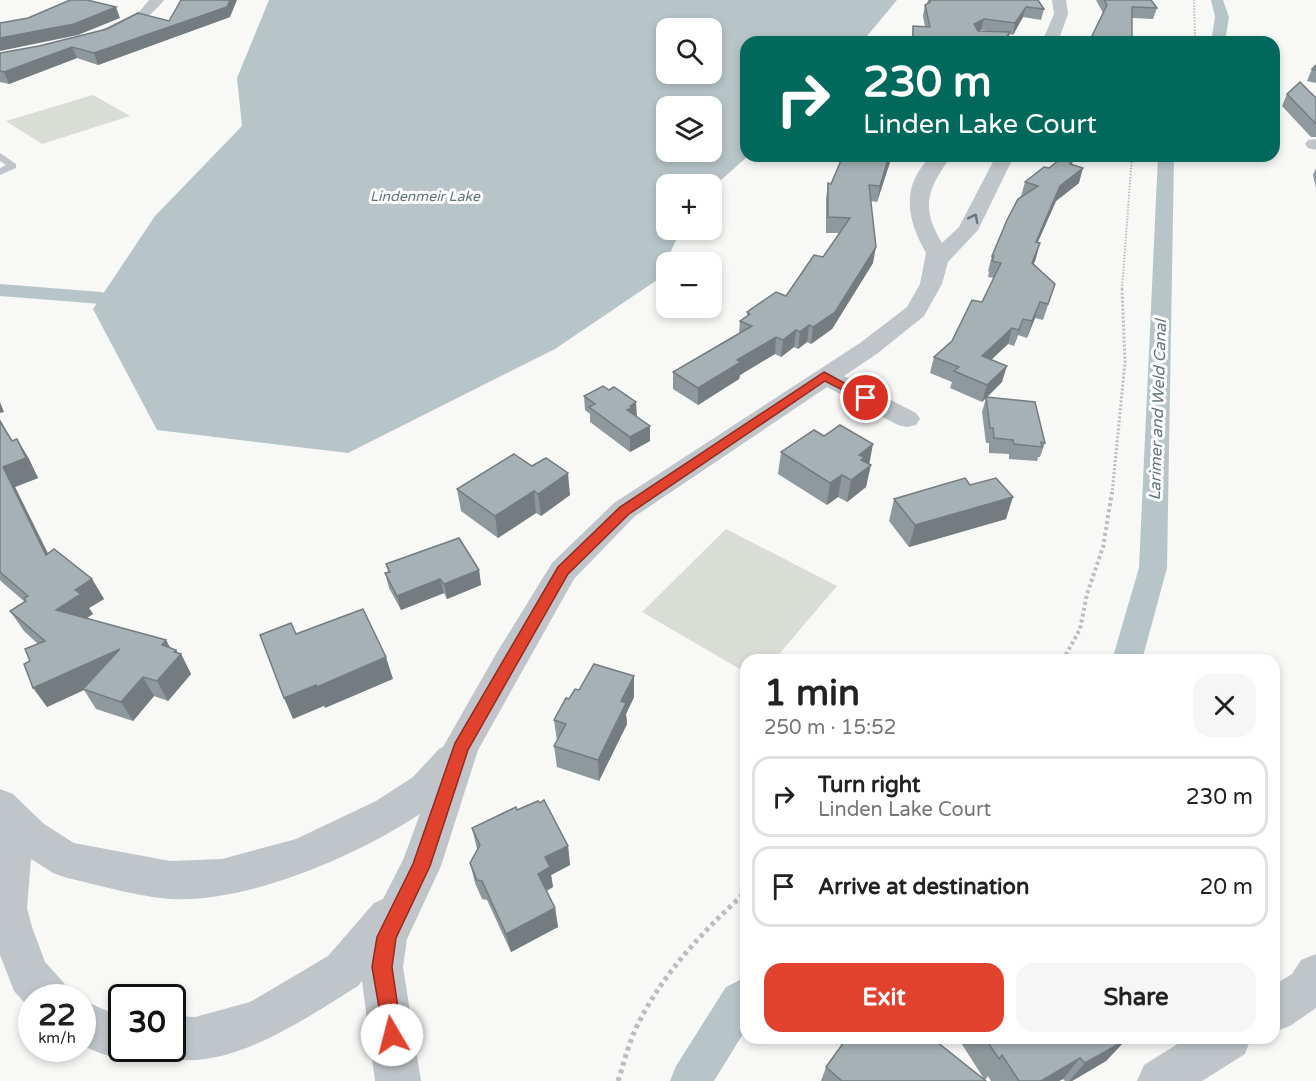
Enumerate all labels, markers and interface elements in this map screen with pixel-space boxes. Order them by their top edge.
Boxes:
map controls [656,18,722,318]
button: search [656,18,722,84]
text: 230 m [863,57,992,108]
icon: right [764,60,842,138]
button: layers [656,96,722,162]
text: Linden Lake Court [863,108,1097,141]
button: + [656,174,722,240]
water label: Lindenmeir Lake [370,188,481,205]
one-way arrow [967,213,979,224]
button: − [656,252,722,318]
water label: Larimer and Weld Canal [1145,317,1171,501]
pin [840,372,891,423]
icon: arrive [849,381,882,414]
text: 1 min [764,672,860,715]
button: close [1193,674,1256,737]
text: 250 m · 15:52 [764,716,896,740]
text: Turn right [818,772,920,798]
icon: right [767,780,800,813]
text: 230 m [1186,784,1253,810]
text: Linden Lake Court [818,798,991,822]
icon: arrive [767,870,800,903]
text: Arrive at destination [818,874,1029,900]
text: 20 m [1199,874,1253,900]
button: Exit [764,963,1004,1032]
button: Share [1016,963,1256,1032]
speed limit sign: 30 [108,984,186,1062]
text: 22 [38,997,76,1034]
position arrow [360,1003,424,1067]
text: km/h [38,1029,76,1047]

